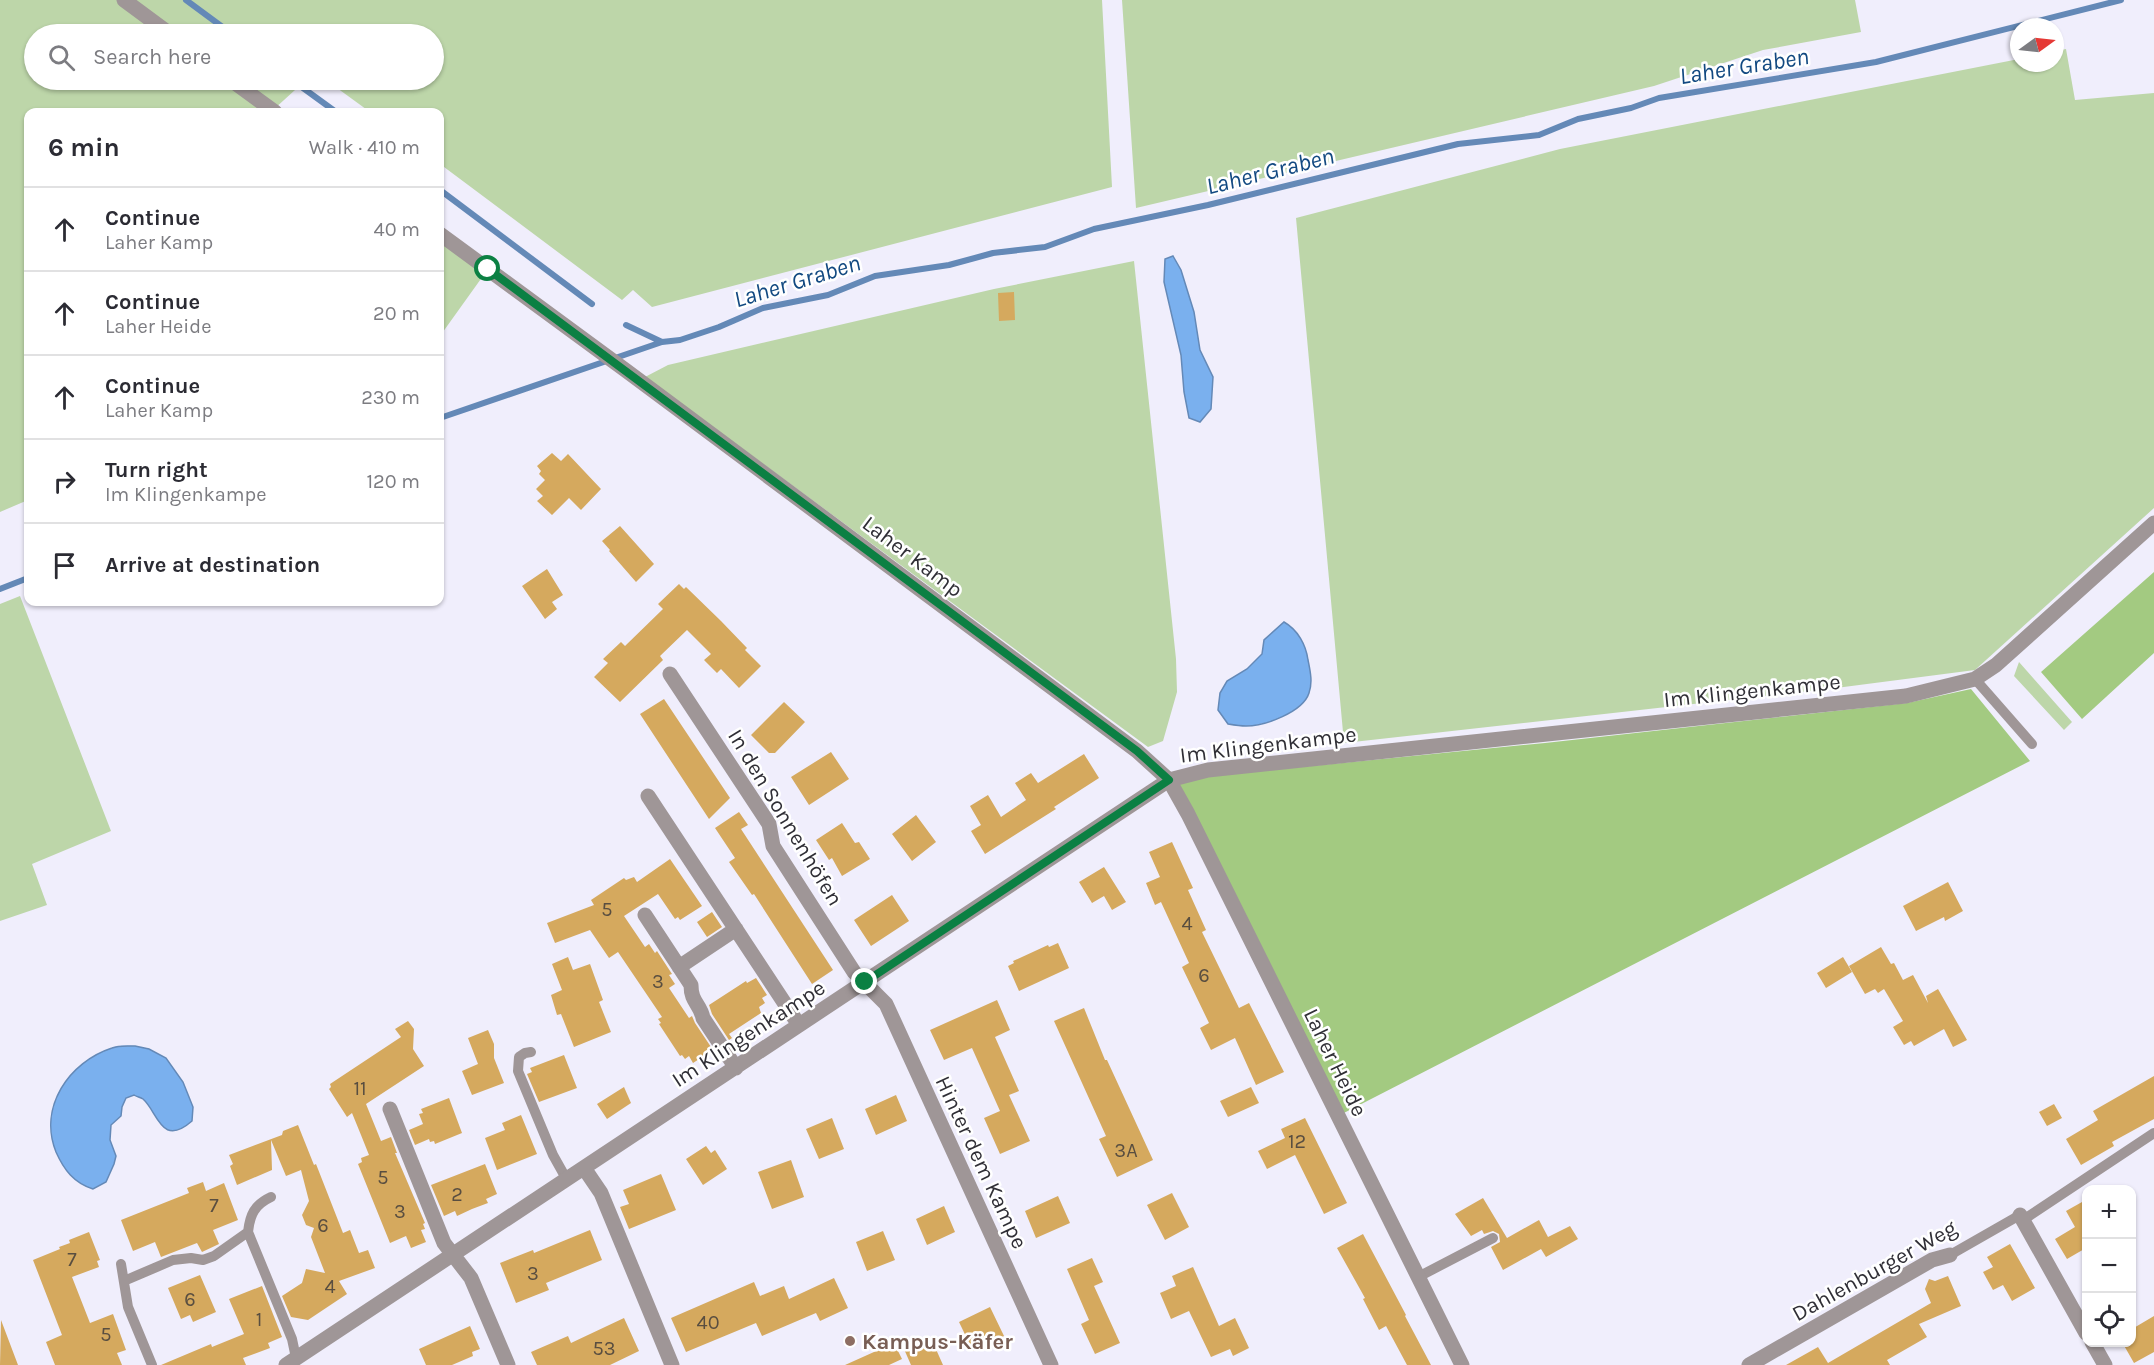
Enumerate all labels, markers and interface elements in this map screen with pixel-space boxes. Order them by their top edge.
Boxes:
north arrow [2010,18,2064,72]
search box [24,24,444,90]
icon: search [45,41,78,74]
water label: Laher Graben [1677,42,1811,90]
text: Search here [93,44,211,70]
text: 6 min [48,132,120,163]
text: Walk · 410 m [309,136,420,159]
water label: Laher Graben [1203,142,1337,200]
text: Continue [105,205,200,231]
icon: ahead [48,213,81,246]
text: 40 m [374,218,420,241]
text: Laher Kamp [105,231,213,254]
water label: Laher Graben [730,248,864,314]
route start [474,255,500,281]
text: Continue [105,289,200,315]
icon: ahead [48,297,81,330]
text: 20 m [373,302,420,325]
text: Laher Heide [105,315,211,338]
text: Continue [105,373,200,399]
icon: ahead [48,381,81,414]
text: 230 m [361,386,420,409]
text: Laher Kamp [105,399,213,422]
text: Turn right [105,457,208,483]
icon: right [48,465,81,498]
text: 120 m [366,470,420,493]
text: Im Klingenkampe [105,483,266,506]
street label: Laher Kamp [857,511,968,603]
icon: arrive [48,549,81,582]
text: Arrive at destination [105,552,320,578]
street label: Im Klingenkampe [1662,669,1842,713]
street label: Im Klingenkampe [1178,721,1358,769]
street label: In den Sonnenhöfen [722,725,848,911]
house number: 5 [601,898,613,921]
house number: 4 [1181,912,1193,935]
house number: 6 [1198,964,1210,987]
route end [851,968,877,994]
house number: 3 [652,970,664,993]
street label: Im Klingenkampe [667,975,830,1093]
street label: Laher Heide [1298,1004,1372,1121]
street label: Hinter dem Kampe [930,1072,1033,1253]
house number: 11 [353,1077,367,1100]
house number: 12 [1288,1130,1306,1153]
house number: 3A [1114,1139,1138,1162]
house number: 5 [377,1166,389,1189]
house number: 2 [451,1183,463,1206]
map controls [2082,1185,2136,1347]
button: + [2082,1185,2136,1239]
house number: 7 [209,1194,219,1217]
house number: 3 [394,1200,406,1223]
house number: 6 [317,1214,329,1237]
street label: Dahlenburger Weg [1788,1215,1962,1327]
button: − [2082,1239,2136,1293]
house number: 7 [67,1248,77,1271]
house number: 3 [527,1262,539,1285]
house number: 4 [324,1275,336,1298]
house number: 6 [184,1288,196,1311]
button: locate [2082,1293,2136,1347]
house number: 1 [256,1308,262,1331]
house number: 40 [696,1311,720,1334]
house number: 5 [100,1323,112,1346]
place label: Kampus-Käfer [862,1329,1013,1355]
marker: Kampus-Käfer [843,1334,857,1348]
house number: 53 [592,1337,616,1360]

